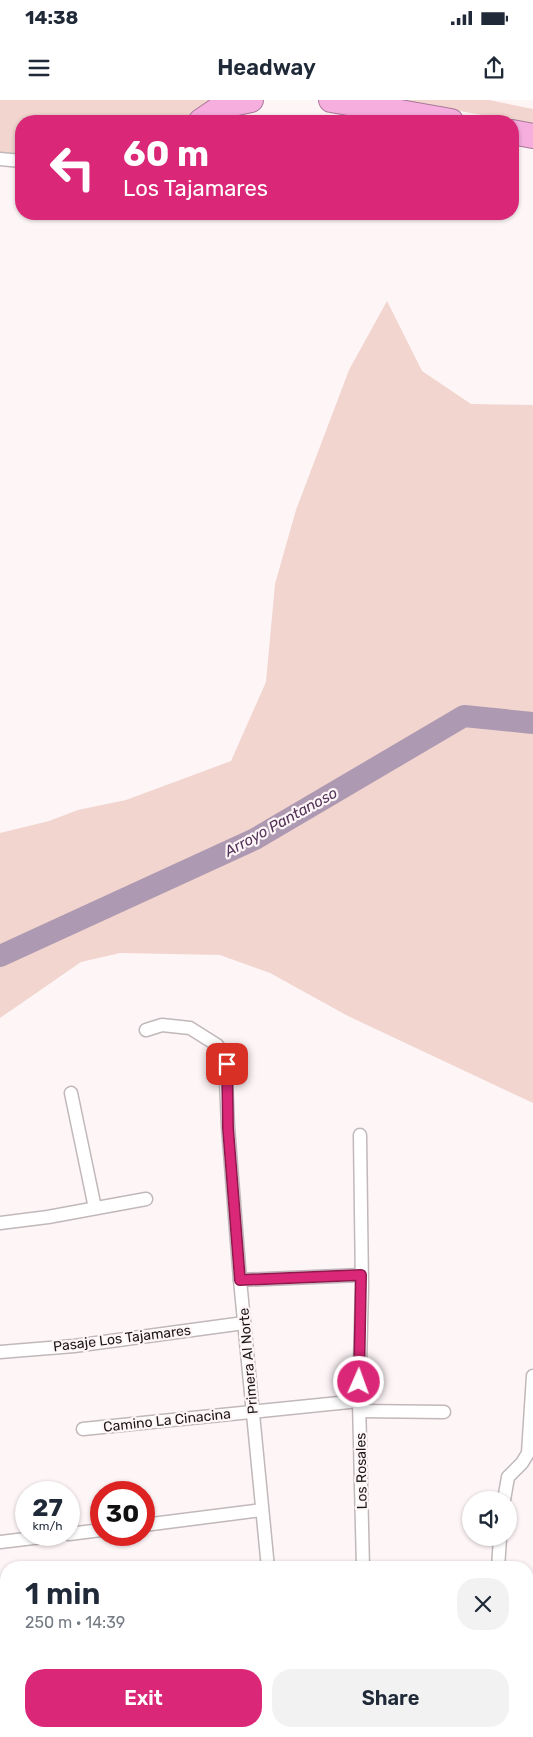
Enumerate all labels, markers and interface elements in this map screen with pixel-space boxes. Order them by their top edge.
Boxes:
text: 14:38 [25,6,78,29]
icon: menu [25,54,53,82]
text: Headway [217,54,316,81]
icon: share [480,54,508,82]
text: 60 m [123,133,209,175]
icon: left [40,135,105,200]
text: Los Tajamares [123,175,268,202]
water label: Arroyo Pantanoso [221,783,341,861]
pin [206,1043,248,1085]
icon: arrive [213,1050,241,1078]
street label: Primera Al Norte [235,1307,262,1415]
street label: Pasaje Los Tajamares [52,1322,192,1355]
position arrow [332,1355,384,1407]
street label: Camino La Cinacina [102,1405,232,1436]
street label: Los Rosales [352,1432,371,1509]
speed limit sign: 30 [90,1481,155,1546]
map controls [462,1491,517,1546]
button: sound [462,1491,517,1546]
text: 27 [32,1493,63,1522]
text: km/h [33,1519,62,1533]
text: 1 min [25,1576,100,1612]
button: close [457,1578,509,1630]
text: 250 m · 14:39 [25,1613,125,1632]
button: Exit [25,1669,262,1727]
button: Share [272,1669,509,1727]

